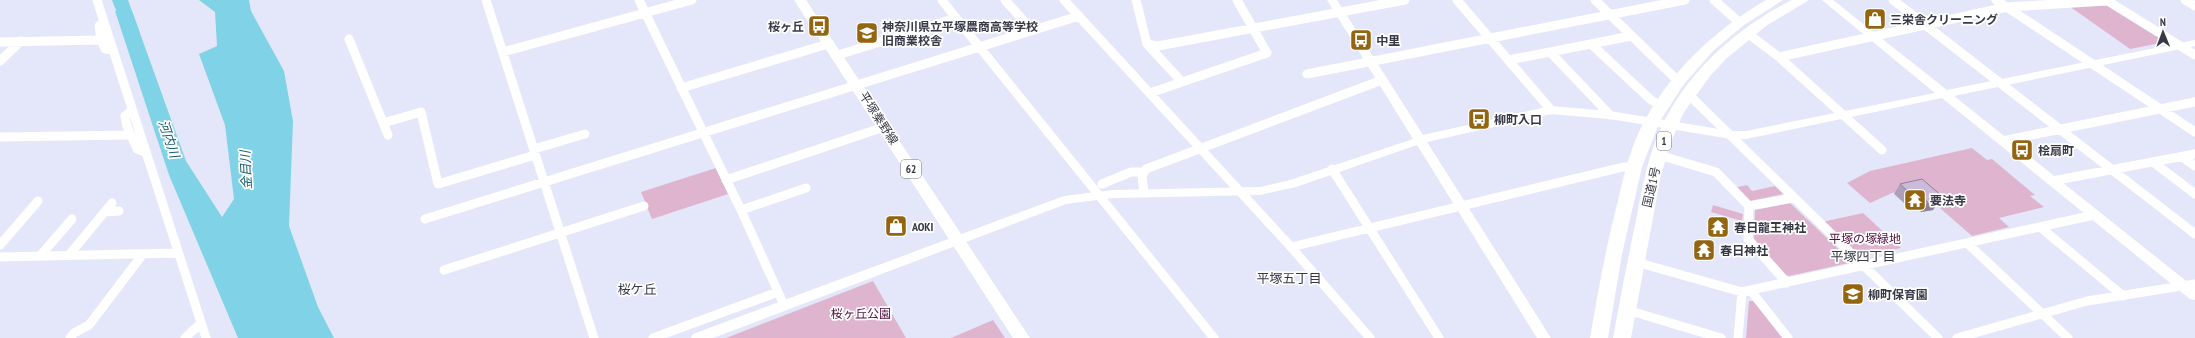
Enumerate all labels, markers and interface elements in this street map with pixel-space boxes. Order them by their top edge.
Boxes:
shop icon: 三栄舎クリーニング [1862,6,1888,32]
place label: 三栄舎クリーニング [1890,12,1998,27]
north arrow [2143,12,2183,52]
bus stop icon: 桜ヶ丘 [806,13,832,39]
text: N [2160,15,2166,29]
place label: 桜ヶ丘 [768,19,804,34]
place label: 神奈川県立平塚農商高等学校 旧商業校舎 [882,19,1038,48]
school or university icon: 神奈川県立平塚農商高等学校 旧商業校舎 [854,20,880,46]
bus stop icon: 中里 [1348,27,1374,53]
place label: 中里 [1376,33,1400,48]
street label: 平塚秦野線 [856,89,902,147]
bus stop icon: 柳町入口 [1466,106,1492,132]
place label: 柳町入口 [1494,112,1542,127]
water label: 河内川 [155,118,184,162]
road number: 1 [1657,132,1671,150]
bus stop icon: 桧扇町 [2009,137,2035,163]
place label: 桧扇町 [2038,143,2074,158]
water label: 金目川 [236,148,256,190]
road number: 62 [901,160,921,178]
street label: 国道1号 [1639,165,1663,209]
temple icon: 要法寺 [1902,187,1928,213]
place label: 要法寺 [1930,193,1966,208]
shop icon: AOKI [883,213,909,239]
temple icon: 春日龍王神社 [1705,214,1731,240]
place label: AOKI [911,219,934,234]
place label: 春日龍王神社 [1734,220,1806,235]
park label: 平塚の塚緑地 [1829,231,1901,246]
temple icon: 春日神社 [1691,237,1717,263]
place label: 春日神社 [1720,243,1768,258]
district label: 平塚四丁目 [1830,248,1896,265]
district label: 平塚五丁目 [1256,270,1322,287]
district label: 桜ケ丘 [617,281,657,298]
school or university icon: 柳町保育園 [1840,281,1866,307]
place label: 柳町保育園 [1868,287,1928,302]
park label: 桜ヶ丘公園 [831,306,891,321]

